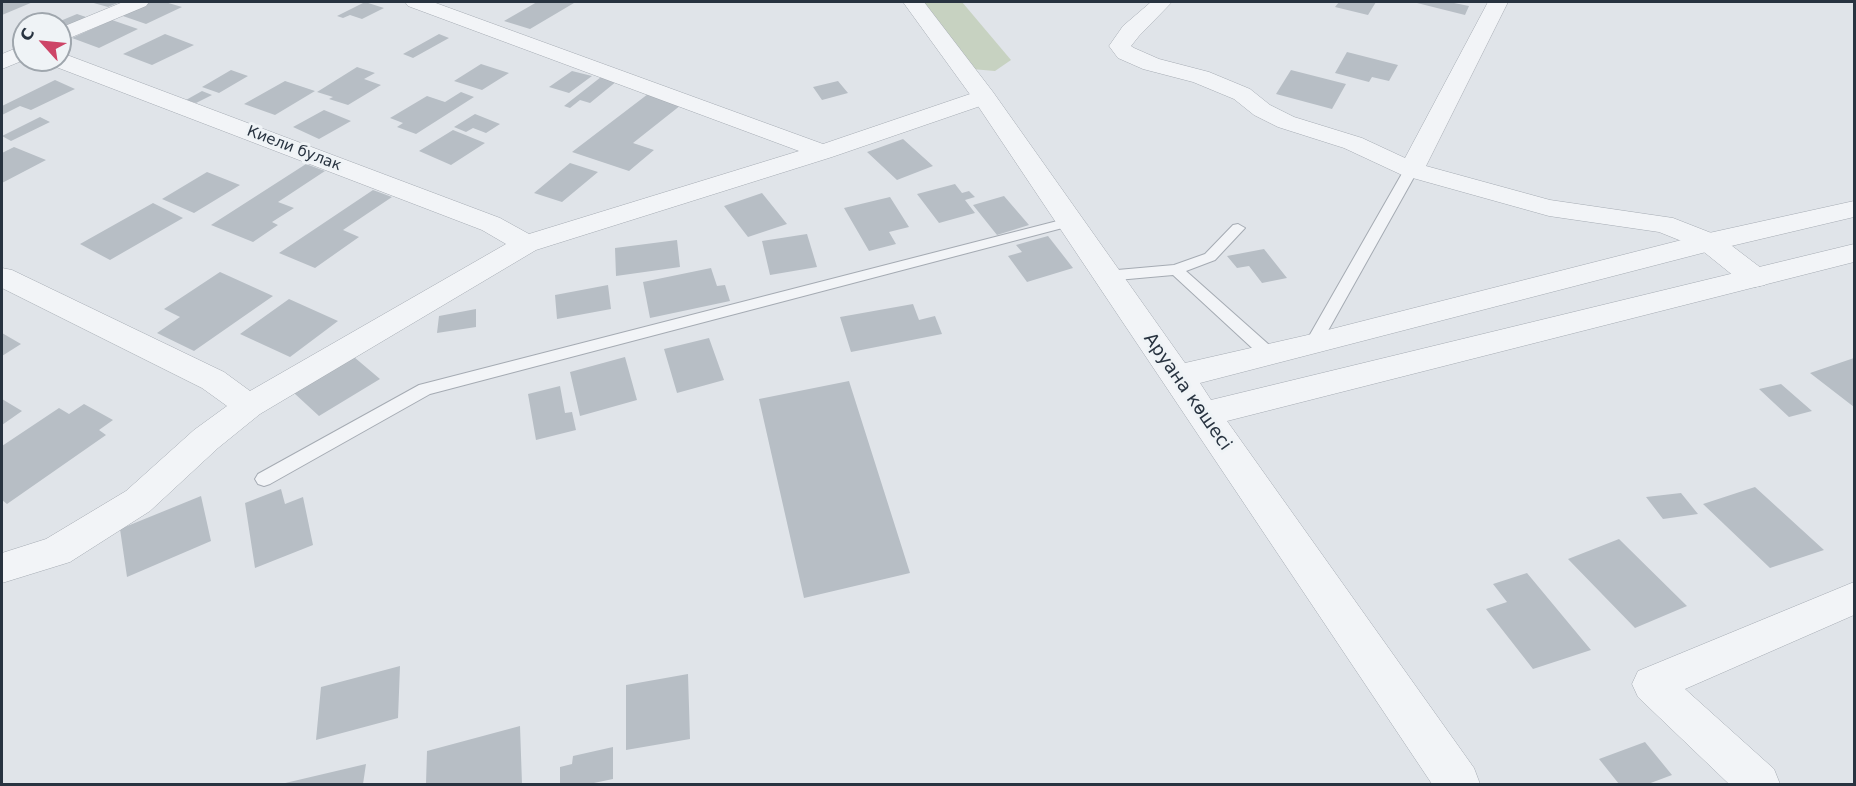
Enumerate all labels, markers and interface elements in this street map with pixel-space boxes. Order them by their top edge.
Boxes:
north arrow [12,12,72,72]
text: С [16,25,38,44]
street label: Киели булак [244,123,344,175]
street label: Аруана көшесі [1138,329,1236,455]

